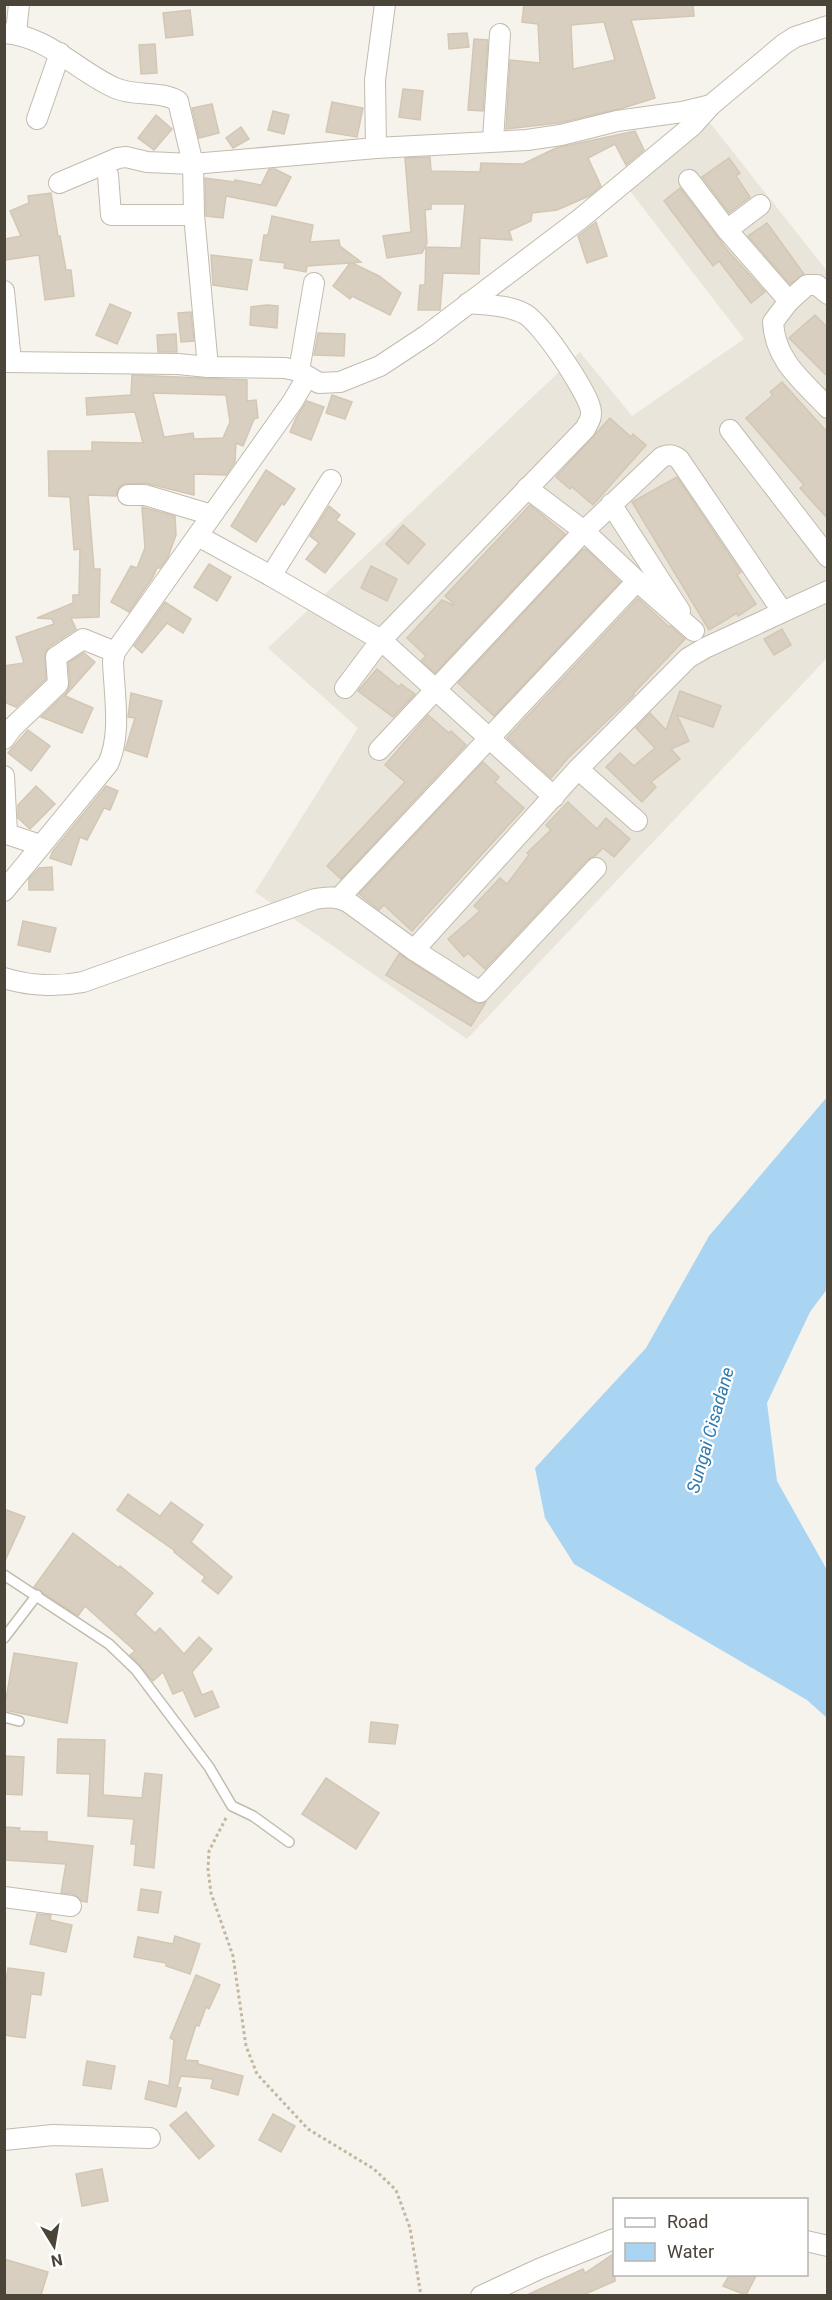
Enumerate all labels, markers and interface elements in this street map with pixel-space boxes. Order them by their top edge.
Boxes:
water label: Sungai Cisadane [682,1365,738,1495]
legend [613,2198,808,2276]
text: Road [667,2211,708,2232]
north arrow [24,2216,84,2276]
text: Water [667,2241,714,2262]
text: N [49,2250,64,2271]

